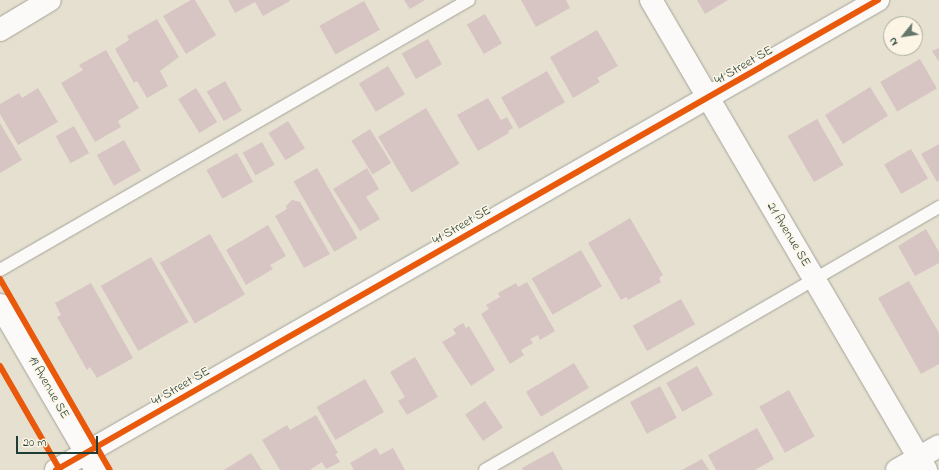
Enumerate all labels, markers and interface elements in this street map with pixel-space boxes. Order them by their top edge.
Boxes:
north arrow [883,16,923,56]
text: N [885,34,902,49]
street label: 41 Street SE [712,43,776,89]
street label: 21 Avenue SE [763,200,813,270]
street label: 41 Street SE [430,203,494,249]
street label: 19 Avenue SE [24,354,72,422]
street label: 41 Street SE [149,364,213,410]
scale bar [18,428,100,454]
text: 20 m [23,434,46,452]

